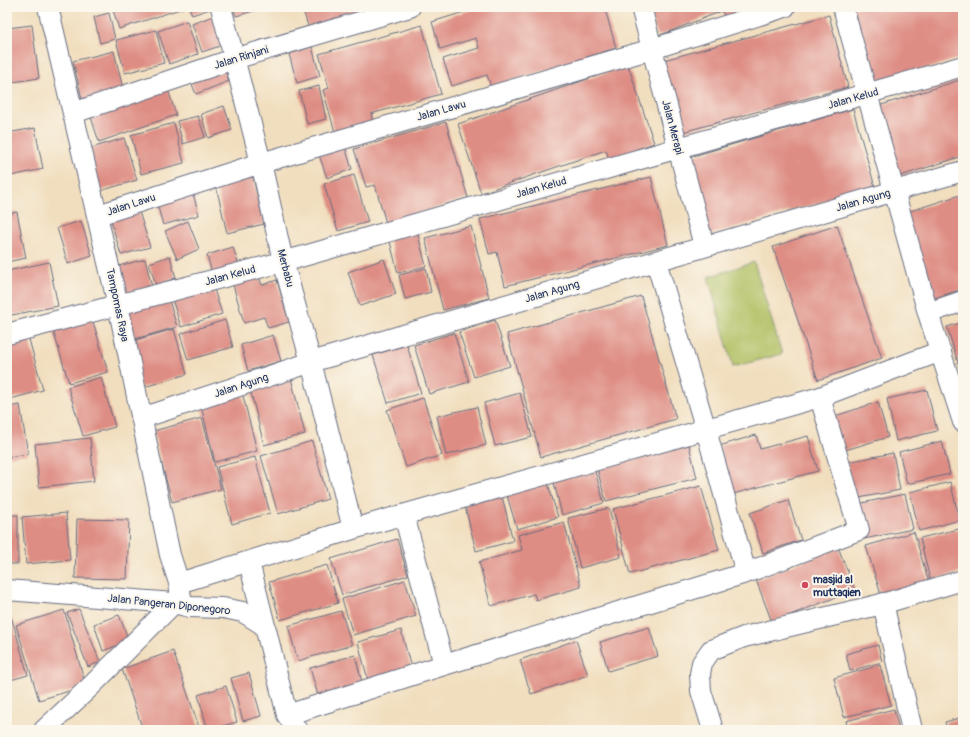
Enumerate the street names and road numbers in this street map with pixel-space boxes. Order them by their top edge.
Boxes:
street label: Jalan Rinjani [212,43,270,72]
street label: Jalan Kelud [826,85,880,112]
street label: Jalan Lawu [415,97,467,124]
street label: Jalan Merapi [659,98,686,156]
street label: Jalan Kelud [514,174,568,201]
street label: Jalan Agung [834,186,892,214]
street label: Jalan Lawu [105,190,157,218]
street label: Merbabu [274,248,297,289]
street label: Jalan Kelud [203,262,257,288]
street label: Tampomas Raya [103,267,132,343]
street label: Jalan Agung [523,277,581,305]
street label: Jalan Agung [212,370,270,400]
street label: Jalan Pangeran Diponegoro [107,592,231,617]

